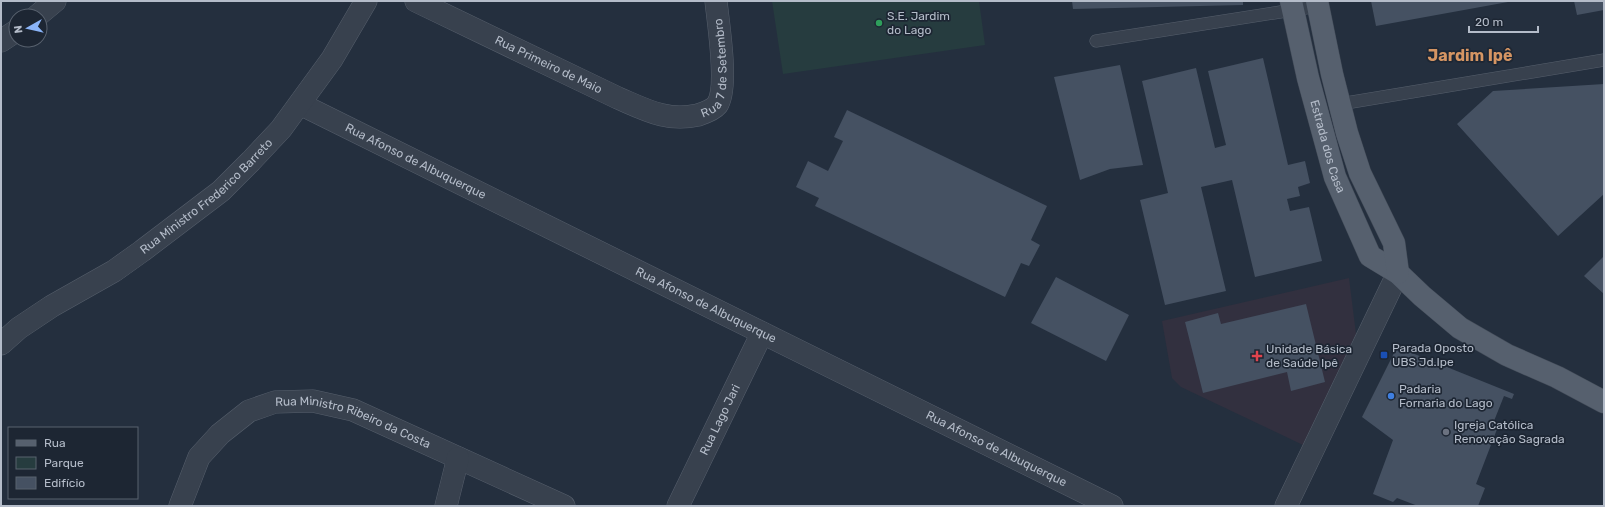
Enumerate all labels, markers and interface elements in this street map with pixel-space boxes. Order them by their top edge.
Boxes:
north arrow [8,8,48,48]
scale bar [1469,8,1538,34]
place label: S.E. Jardim do Lago [887,9,950,37]
text: 20 m [1475,15,1503,29]
street label: Rua 7 de Setembro [699,18,730,120]
marker: S.E. Jardim do Lago [874,18,884,28]
text: N [12,24,26,34]
street label: Rua Primeiro de Maio [493,33,604,96]
district label: Jardim Ipê [1428,46,1512,65]
street label: Estrada dos Casa [1307,98,1348,195]
street label: Rua Afonso de Albuquerque [343,120,489,202]
street label: Rua Ministro Frederico Barreto [137,136,275,257]
street label: Rua Afonso de Albuquerque [633,264,779,346]
place label: Parada Oposto UBS Jd.Ipe [1392,341,1474,369]
place label: Unidade Básica de Saúde Ipê [1266,342,1352,370]
marker: Unidade Básica de Saúde Ipê [1251,350,1263,362]
marker: Parada Oposto UBS Jd.Ipe [1379,350,1389,360]
street label: Rua Lago Jari [697,382,743,457]
place label: Padaria Fornaria do Lago [1399,382,1493,410]
marker: Padaria Fornaria do Lago [1386,391,1396,401]
street label: Rua Ministro Ribeiro da Costa [275,394,433,451]
street label: Rua Afonso de Albuquerque [924,408,1069,490]
place label: Igreja Católica Renovação Sagrada [1454,418,1565,446]
legend [8,427,138,499]
marker: Igreja Católica Renovação Sagrada [1441,427,1451,437]
text: Rua [44,436,66,450]
text: Parque [44,456,84,470]
text: Edifício [44,476,85,490]

